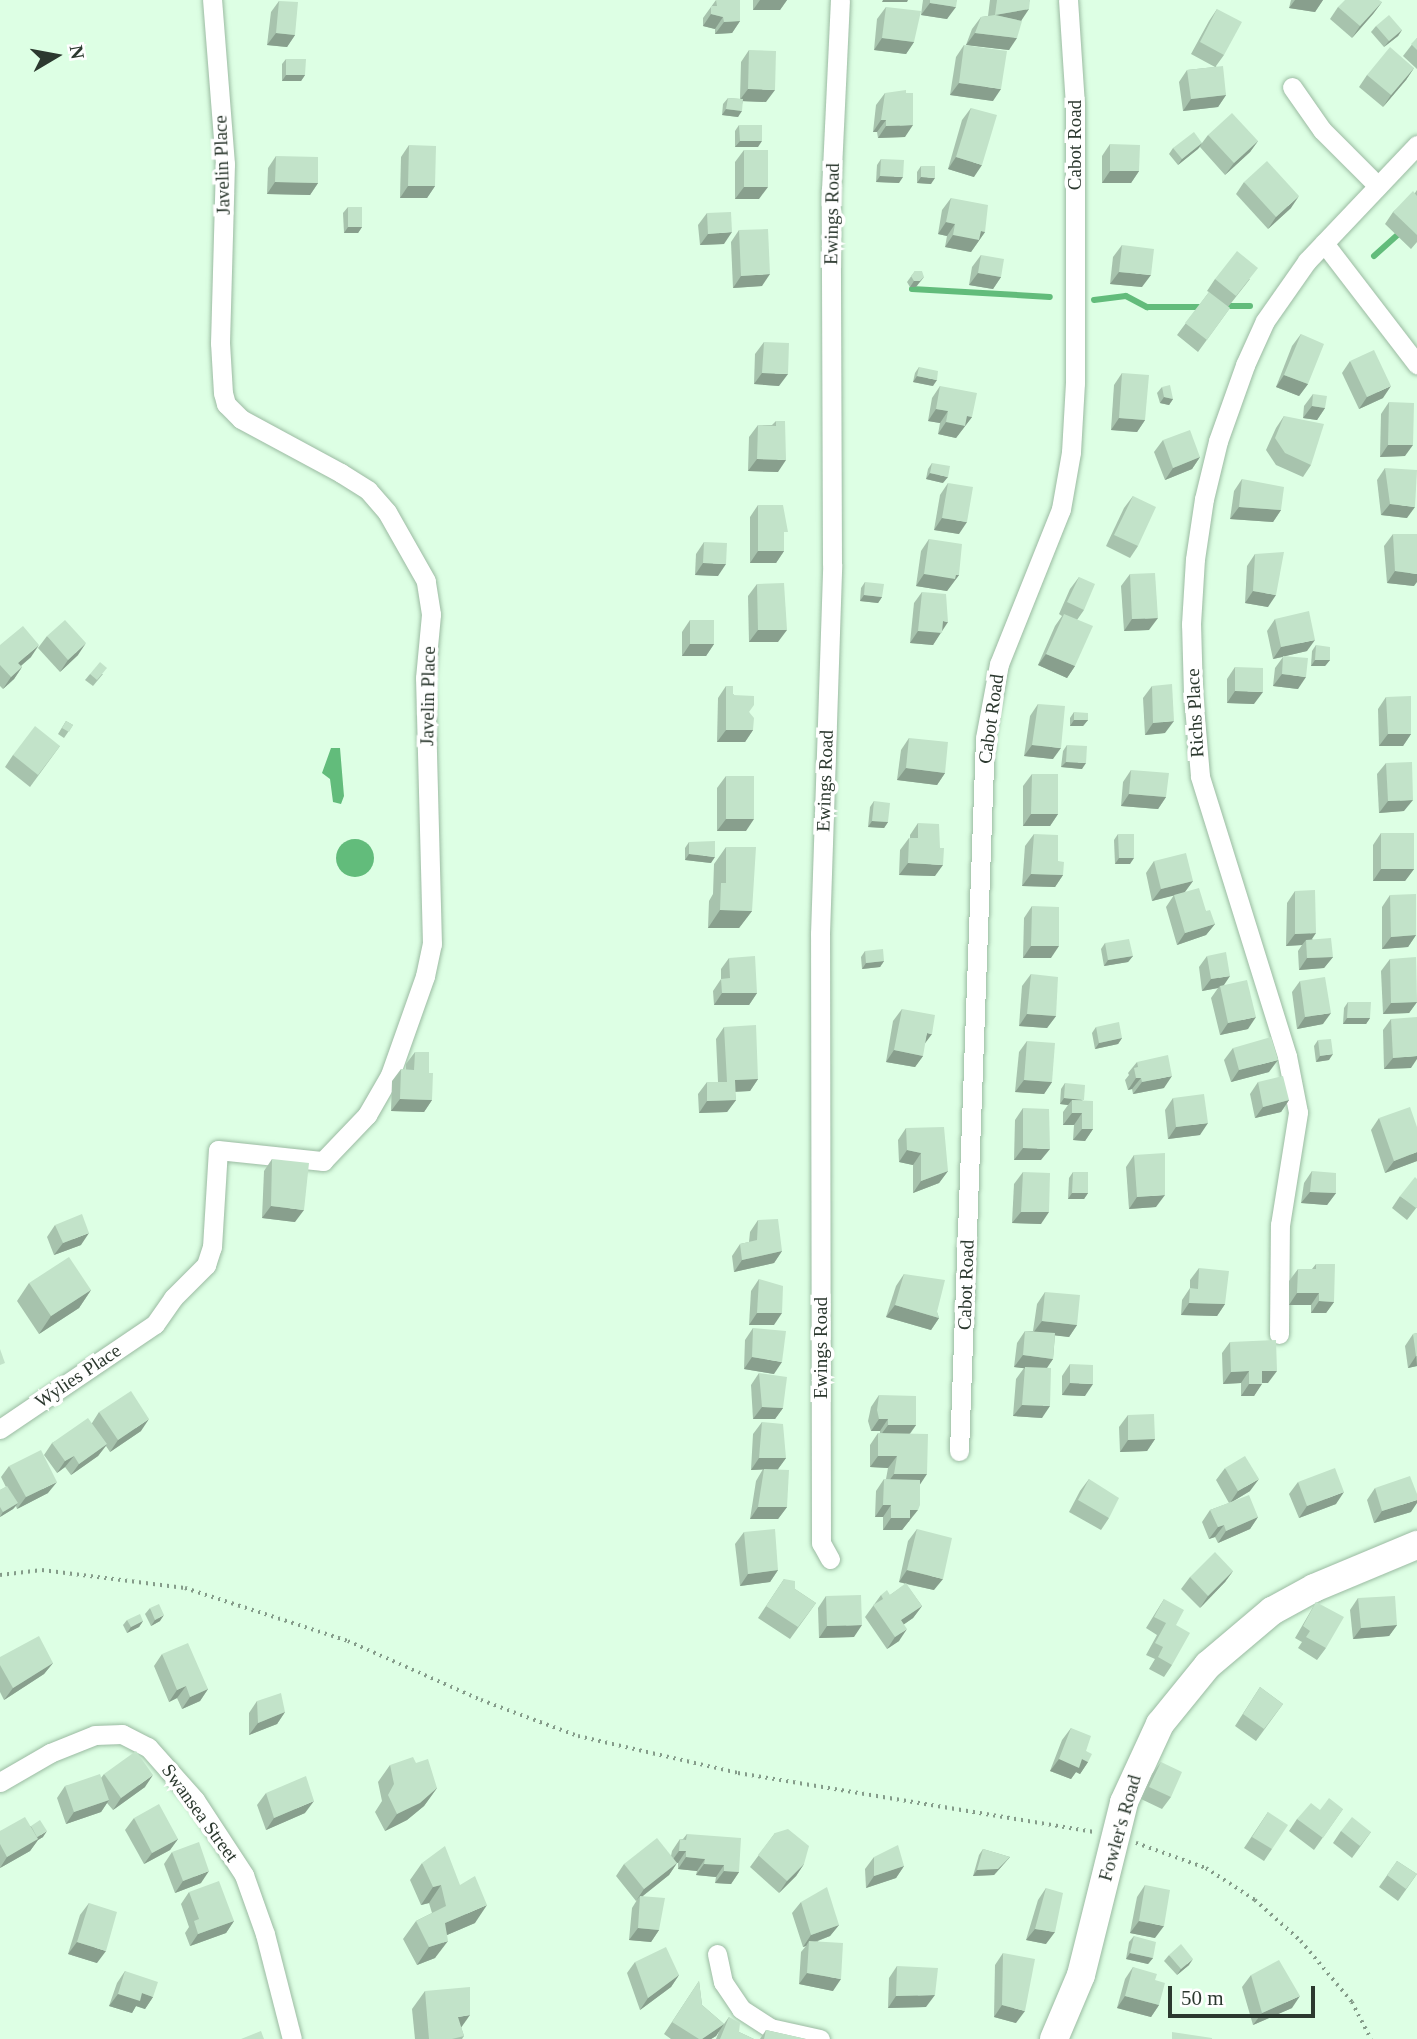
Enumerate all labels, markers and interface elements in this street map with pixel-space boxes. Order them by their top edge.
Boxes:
north arrow [21,21,91,91]
text: N [66,44,89,61]
street label: Cabot Road [1064,100,1086,190]
street label: Javelin Place [209,115,235,215]
street label: Ewings Road [820,163,844,265]
street label: Javelin Place [416,646,440,746]
street label: Richs Place [1181,668,1209,758]
street label: Cabot Road [973,673,1009,765]
street label: Ewings Road [812,730,838,832]
street label: Cabot Road [953,1240,979,1330]
street label: Ewings Road [810,1297,832,1399]
street label: Wylies Place [31,1339,125,1413]
street label: Swansea Street [157,1760,243,1866]
street label: Fowler's Road [1094,1772,1146,1884]
scale bar [1172,1972,1319,2016]
text: 50 m [1181,1986,1224,2010]

